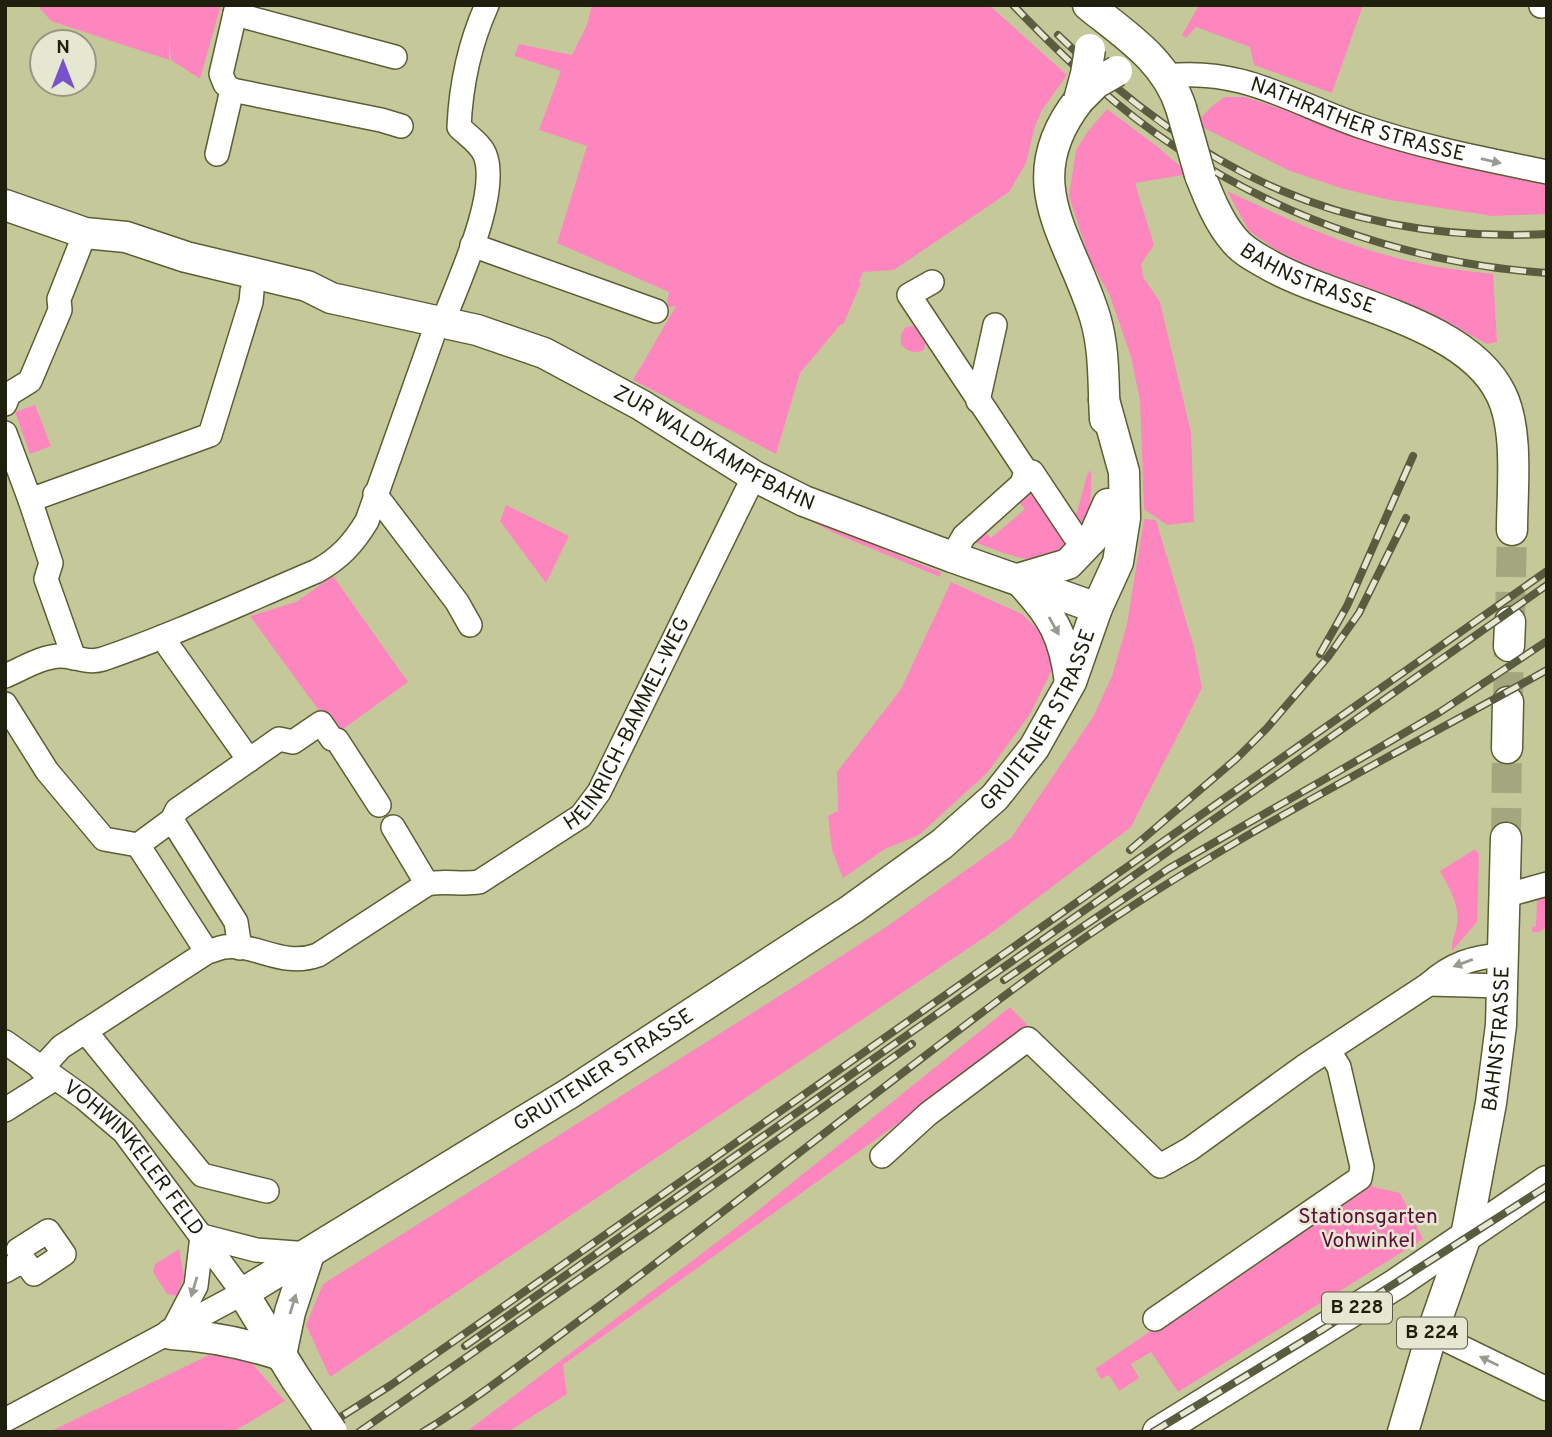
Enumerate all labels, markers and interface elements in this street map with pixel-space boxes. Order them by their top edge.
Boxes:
north arrow [28,28,98,98]
text: N [56,36,70,60]
street label: NATHRATHER STRASSE [1247,71,1468,168]
one-way arrow [1480,155,1502,166]
street label: BAHNSTRASSE [1234,237,1379,320]
street label: ZUR WALDKAMPFBAHN [609,379,818,517]
street label: HEINRICH-BAMMEL-WEG [559,612,696,837]
one-way arrow [1048,616,1060,636]
street label: GRUITENER STRASSE [975,625,1102,817]
one-way arrow [1452,958,1473,969]
street label: BAHNSTRASSE [1476,966,1516,1114]
street label: GRUITENER STRASSE [509,1002,699,1138]
street label: VOHWINKELER FELD [58,1074,210,1241]
park label: Stationsgarten Vohwinkel [1298,1204,1438,1255]
one-way arrow [188,1277,198,1298]
road number: B 228 [1322,1292,1392,1324]
one-way arrow [288,1293,299,1314]
road number: B 224 [1397,1317,1467,1348]
one-way arrow [1479,1355,1499,1367]

